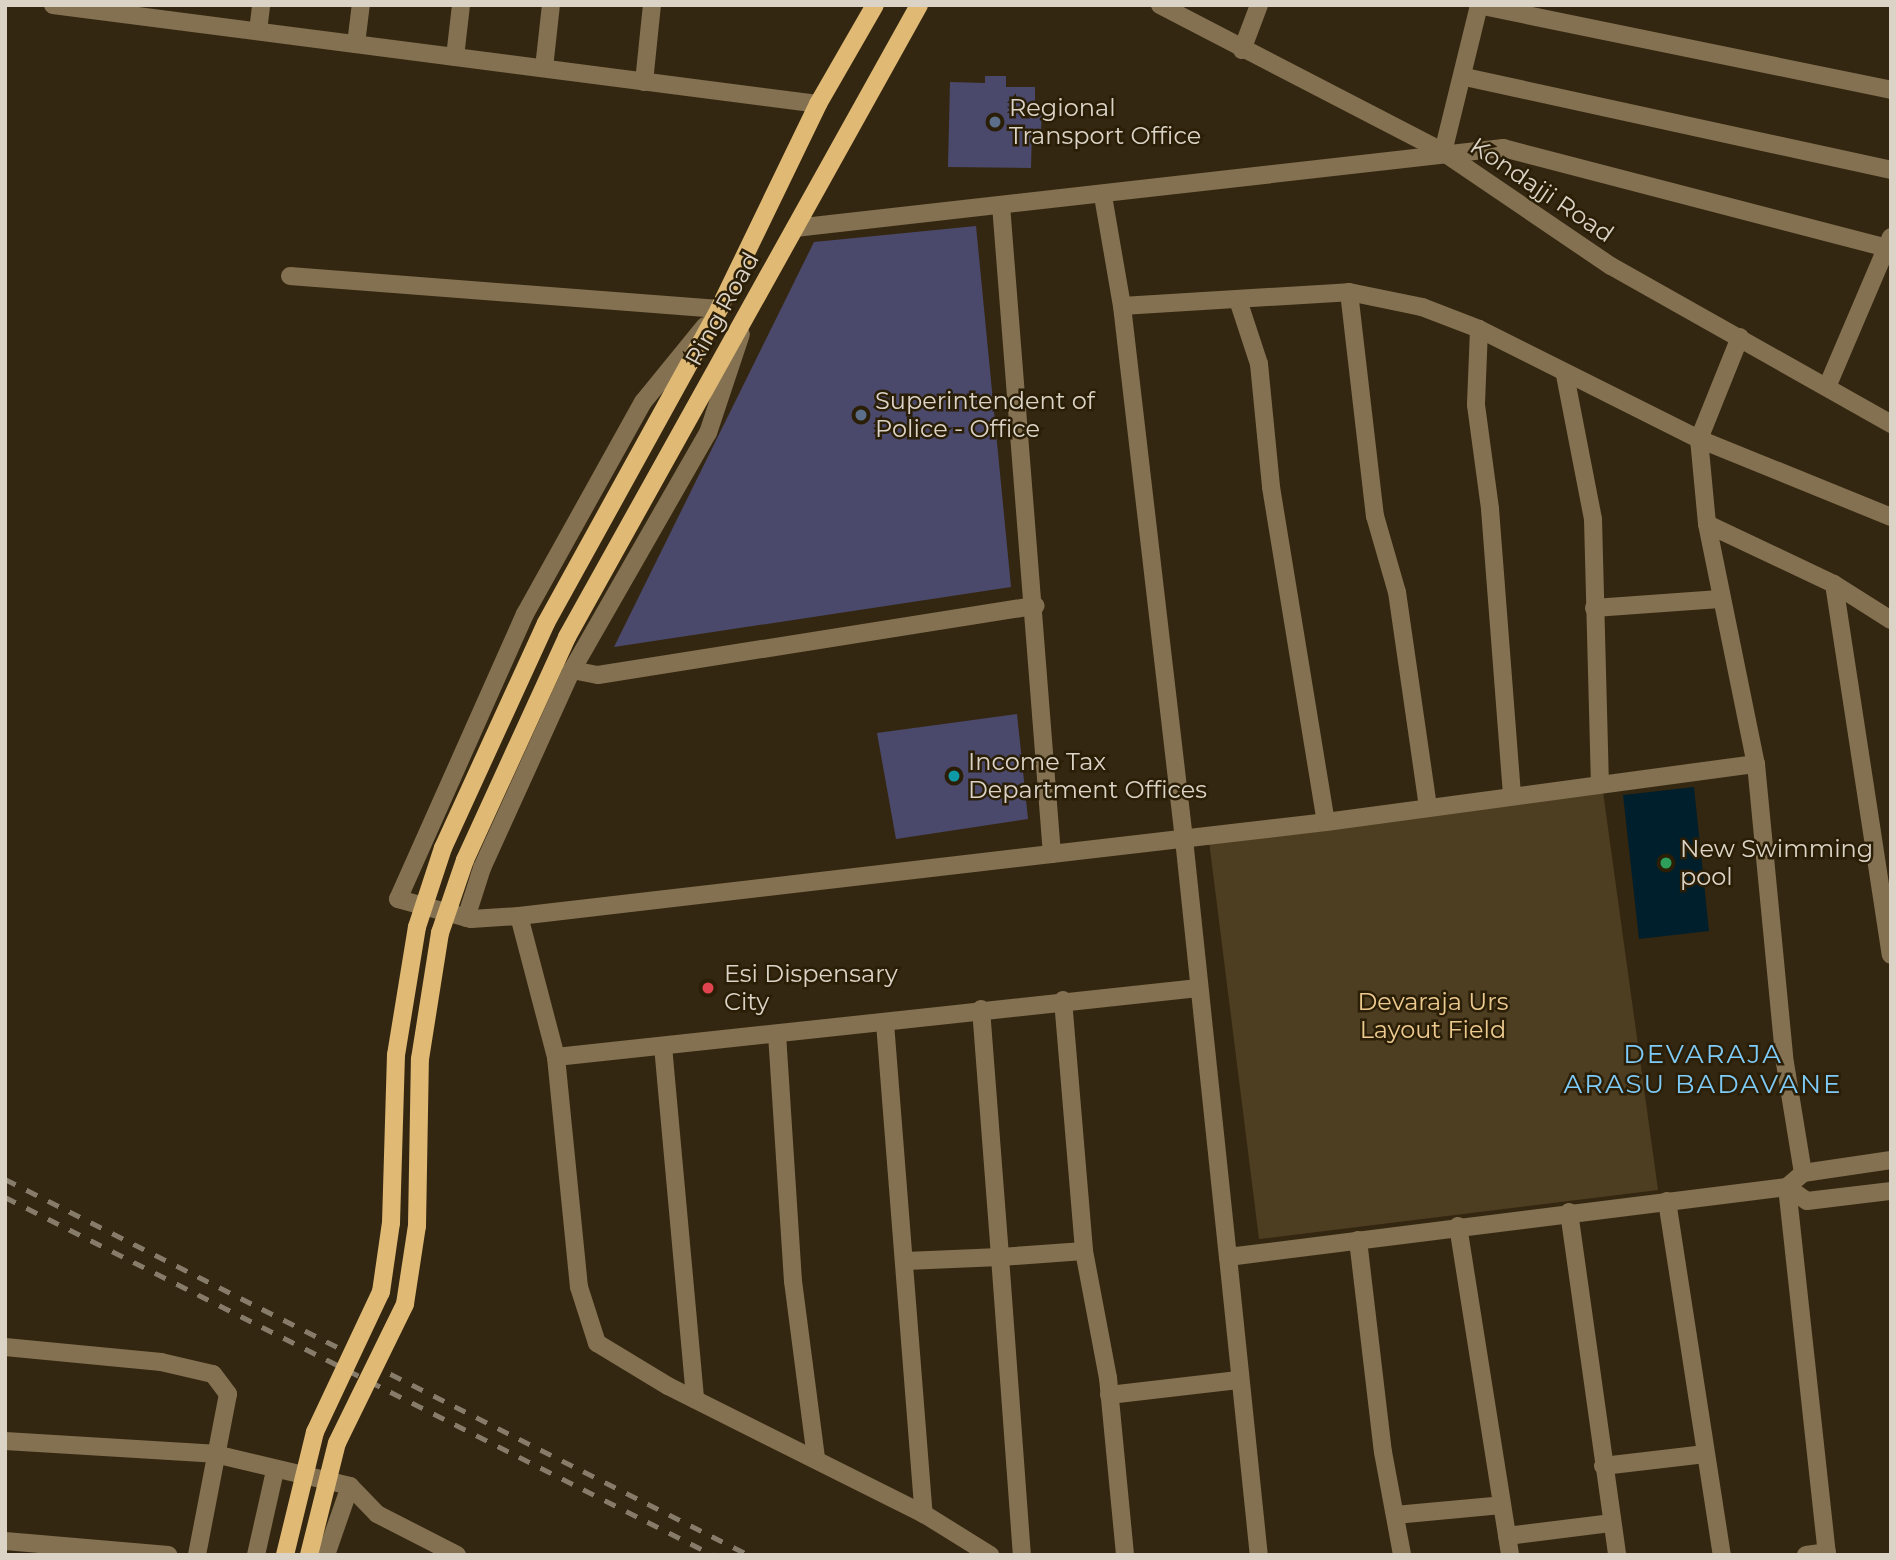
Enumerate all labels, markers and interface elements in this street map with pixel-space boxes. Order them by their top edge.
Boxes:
place label: Regional Transport Office [1009,94,1201,150]
marker: Regional Transport Office [987,114,1003,130]
street label: Kondajji Road [1465,131,1619,249]
street label: Ring Road [679,247,765,371]
place label: Superintendent of Police - Office [875,387,1095,443]
marker: Superintendent of Police - Office [853,407,869,423]
place label: Income Tax Department Offices [968,748,1207,804]
marker: Income Tax Department Offices [946,768,962,784]
place label: New Swimming pool [1680,835,1873,891]
marker: New Swimming pool [1658,855,1674,871]
place label: Esi Dispensary City [724,960,898,1016]
marker: Esi Dispensary City [698,978,718,998]
park label: Devaraja Urs Layout Field [1358,988,1508,1044]
district label: DEVARAJA ARASU BADAVANE [1565,1039,1841,1100]

